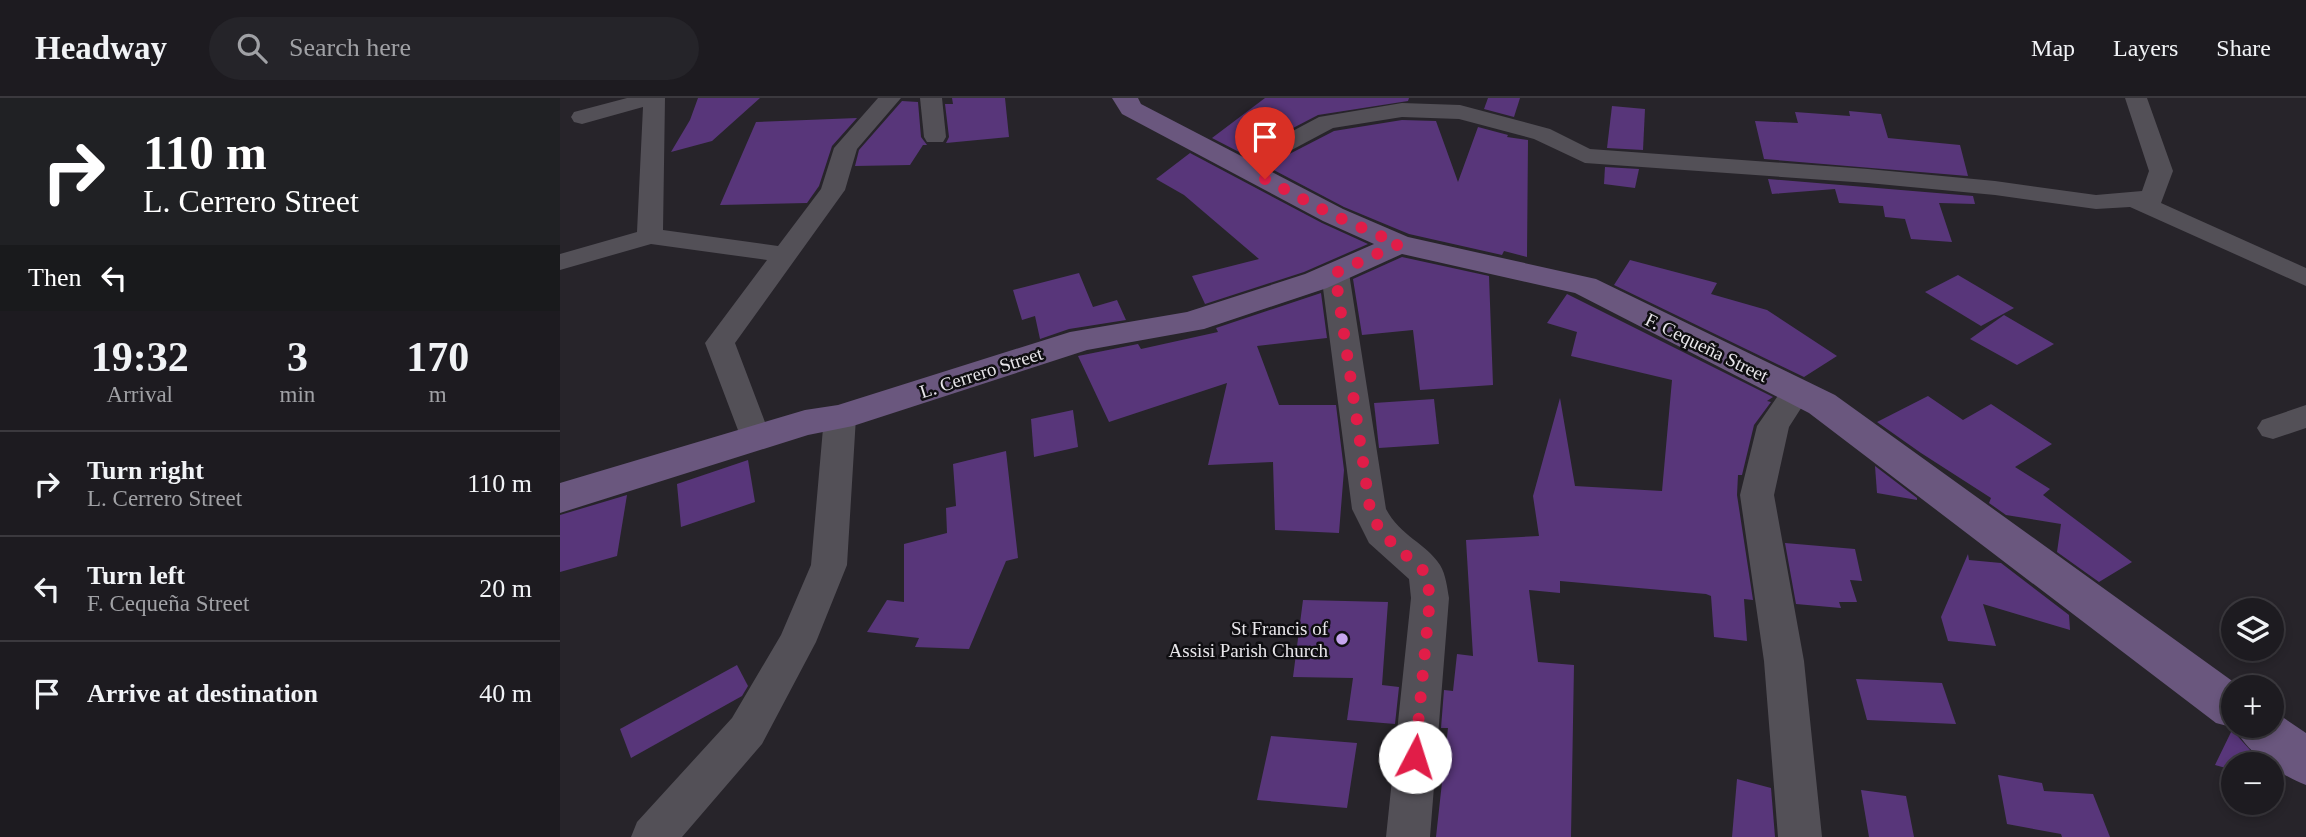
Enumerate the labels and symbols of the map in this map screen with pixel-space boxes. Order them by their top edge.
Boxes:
pin [1235,107,1295,179]
street label: F. Cequeña Street [1642,309,1772,387]
street label: L. Cerrero Street [917,342,1046,402]
place label: St Francis of Assisi Parish Church [1169,618,1329,661]
marker: St Francis of Assisi Parish Church [1334,631,1350,647]
position arrow [1378,720,1452,794]

